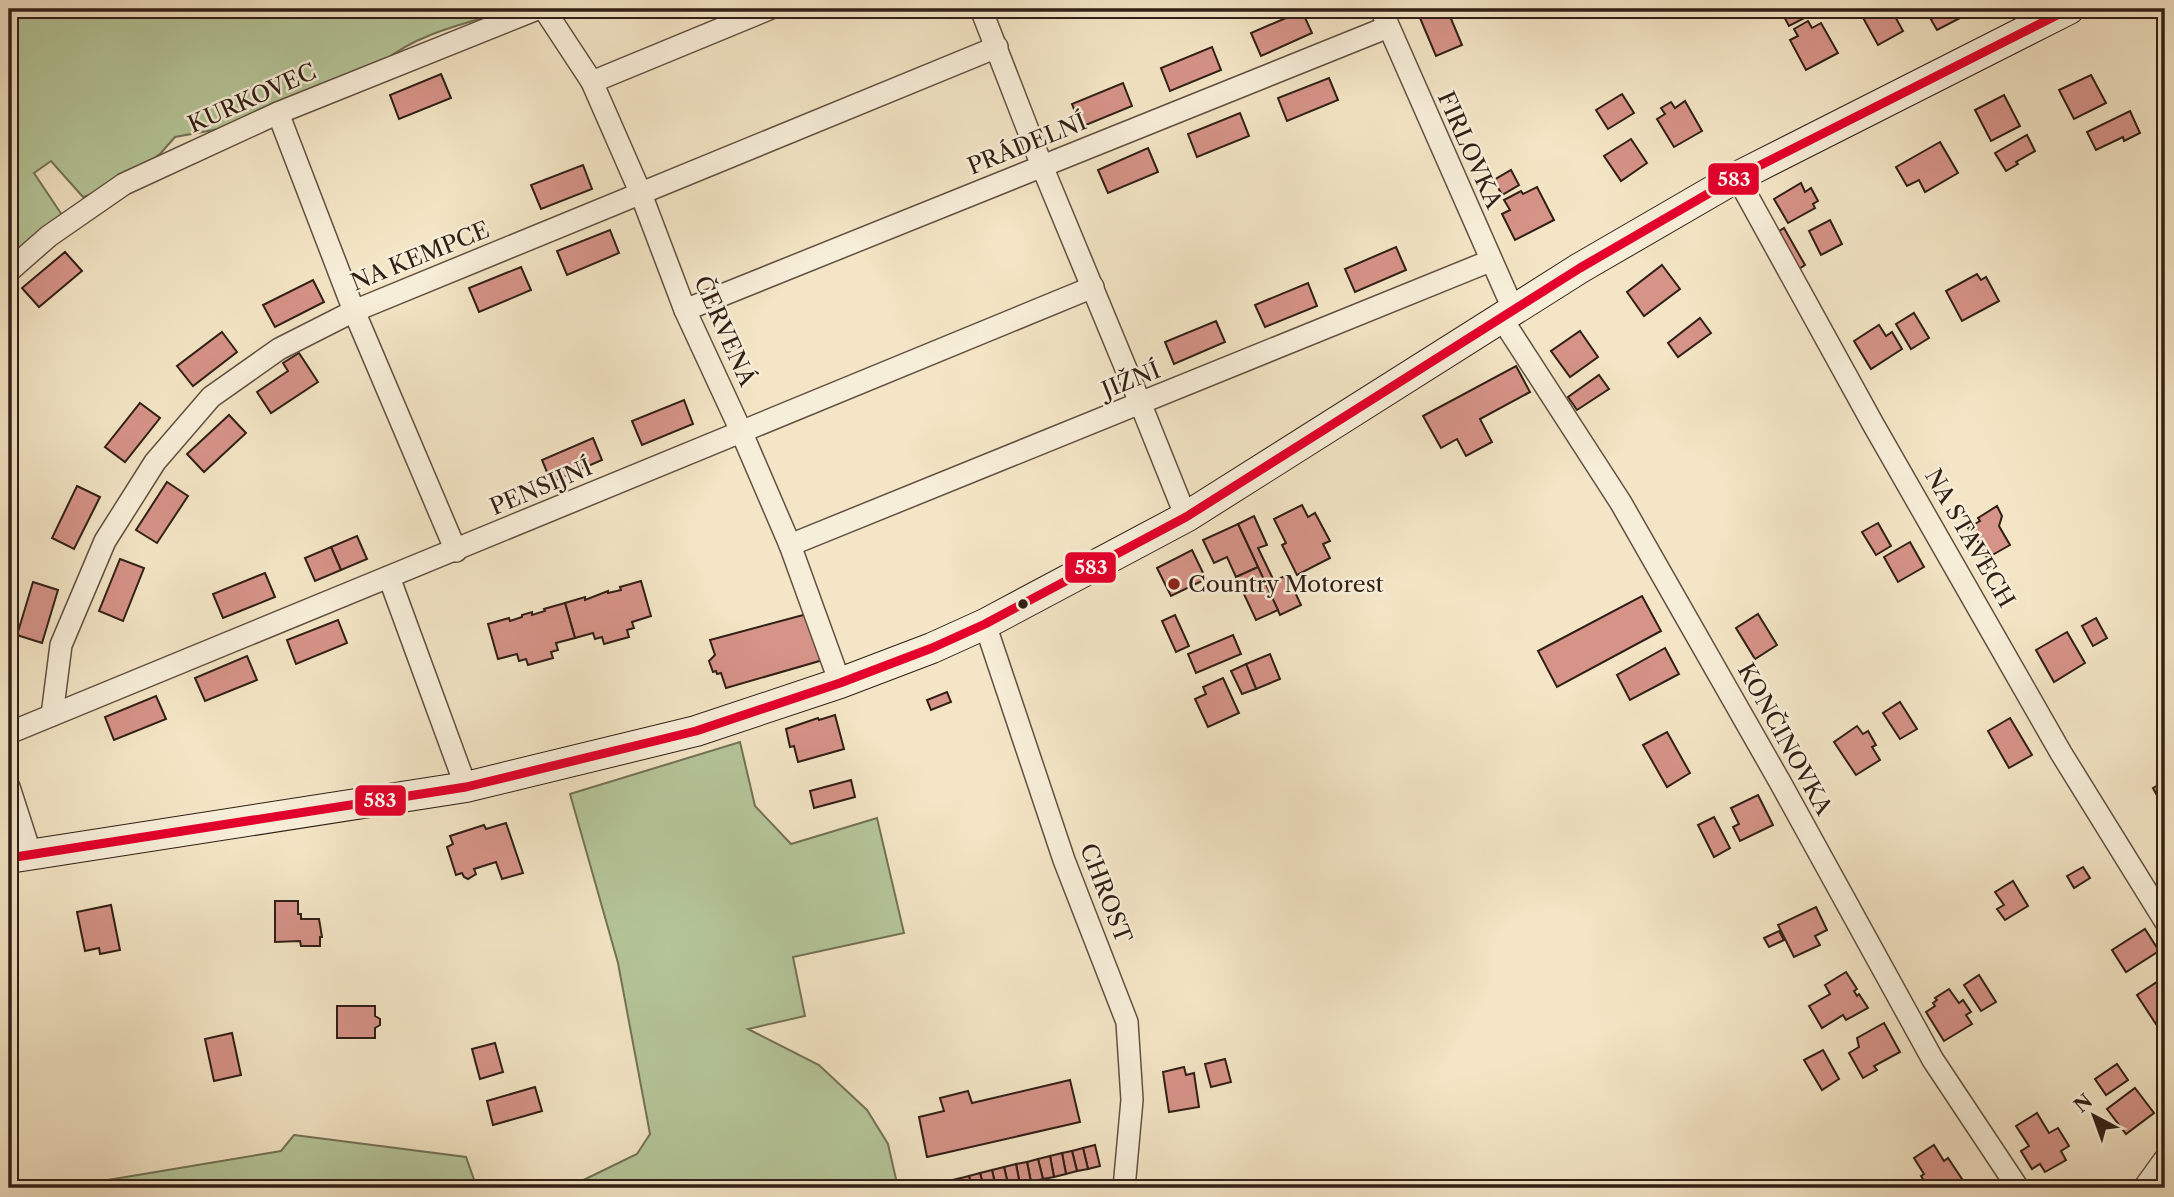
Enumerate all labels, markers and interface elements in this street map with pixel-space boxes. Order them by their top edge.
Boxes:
street label: KURKOVEC [184,57,320,139]
street label: FIRLOVKA [1432,87,1509,214]
street label: PRÁDELNÍ [963,107,1091,181]
line badge: 583 [1707,162,1760,196]
text: 583 [1718,168,1750,191]
street label: NA KEMPCE [347,215,493,297]
street label: ČERVENÁ [688,271,762,391]
street label: JIŽNÍ [1095,356,1164,405]
street label: PENSIJNÍ [486,453,596,521]
street label: NA STAVECH [1919,464,2021,612]
line badge: 583 [1064,551,1117,584]
text: 583 [1075,556,1107,579]
place label: Country Motorest [1188,570,1384,598]
marker: Country Motorest [1166,576,1182,592]
unlabelled marker [1016,597,1030,611]
street label: KONČINOVKA [1732,658,1839,821]
line badge: 583 [354,784,407,817]
text: 583 [364,789,396,812]
street label: CHROST [1074,839,1138,947]
north arrow [2058,1082,2128,1152]
text: N [2069,1089,2097,1118]

